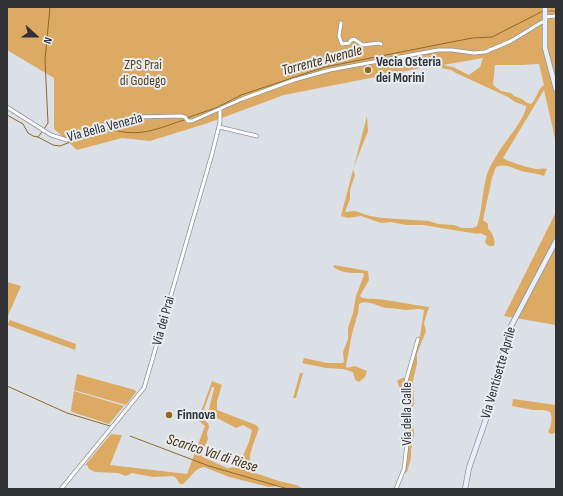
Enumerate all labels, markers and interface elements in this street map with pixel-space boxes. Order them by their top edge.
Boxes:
north arrow [16,16,56,56]
text: N [41,35,55,46]
water label: Torrente Avenale [280,42,364,80]
place label: Vecia Osteria dei Morini [376,54,441,86]
park label: ZPS Prai di Godego [120,57,166,90]
marker: Vecia Osteria dei Morini [363,65,373,75]
street label: Via Bella Venezia [65,110,145,146]
street label: Via dei Prai [149,294,179,348]
street label: Via Ventisette Aprile [478,325,520,421]
street label: Via della Calle [399,382,415,446]
place label: Finnova [177,407,216,423]
marker: Finnova [164,410,174,420]
water label: Scarico Val di Riese [164,431,260,477]

